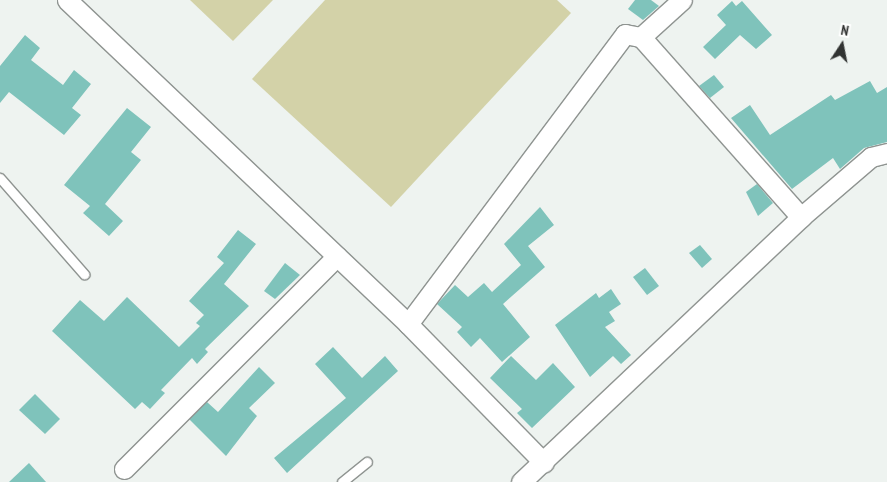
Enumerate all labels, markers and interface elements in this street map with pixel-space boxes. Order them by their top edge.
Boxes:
north arrow [817,20,867,70]
text: N [839,21,850,40]

